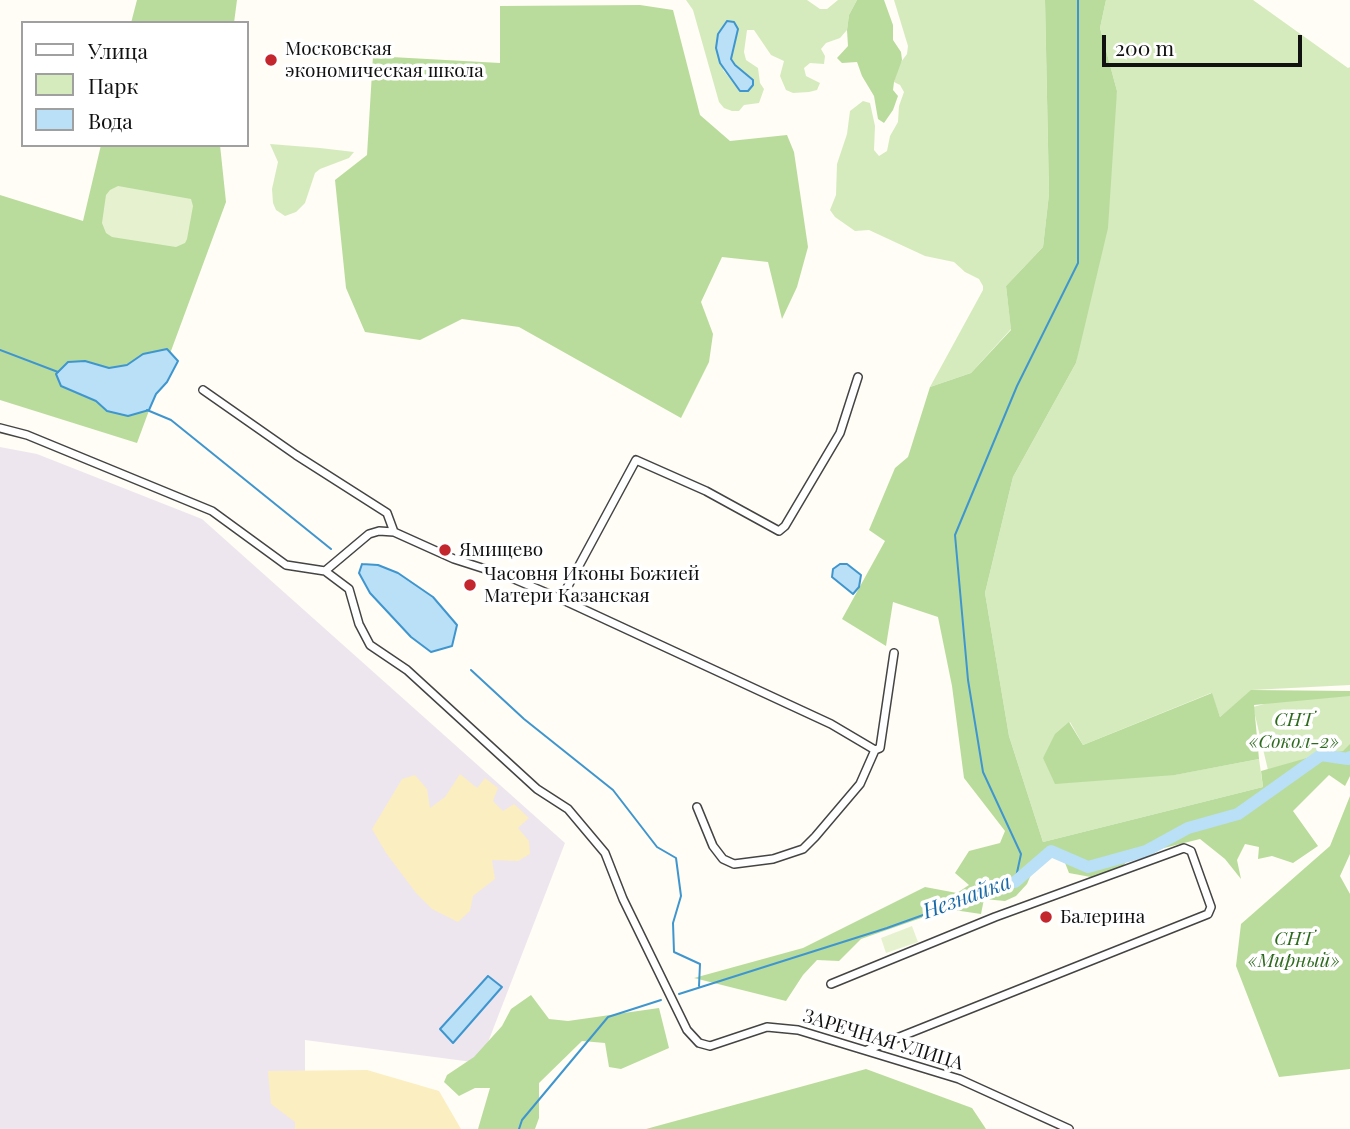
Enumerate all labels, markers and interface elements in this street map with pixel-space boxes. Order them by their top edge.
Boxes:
legend [21,21,248,147]
scale bar [1105,21,1304,65]
text: 200 m [1115,33,1174,61]
text: Улица [88,36,148,64]
place label: Московская экономическая школа [285,38,484,82]
marker: Московская экономическая школа [263,52,279,68]
text: Парк [88,71,138,99]
text: Вода [88,106,133,134]
place label: Ямищево [459,539,543,561]
marker: Ямищево [437,542,453,558]
place label: Часовня Иконы Божией Матери Казанская [484,563,700,607]
marker: Часовня Иконы Божией Матери Казанская [462,577,478,593]
park label: СНТ «Сокол-2» [1249,709,1339,753]
water label: Незнайка [919,869,1015,925]
place label: Балерина [1060,906,1145,928]
marker: Балерина [1038,909,1054,925]
park label: СНТ «Мирный» [1248,928,1340,972]
street label: ЗАРЕЧНАЯ УЛИЦА [800,1005,966,1075]

